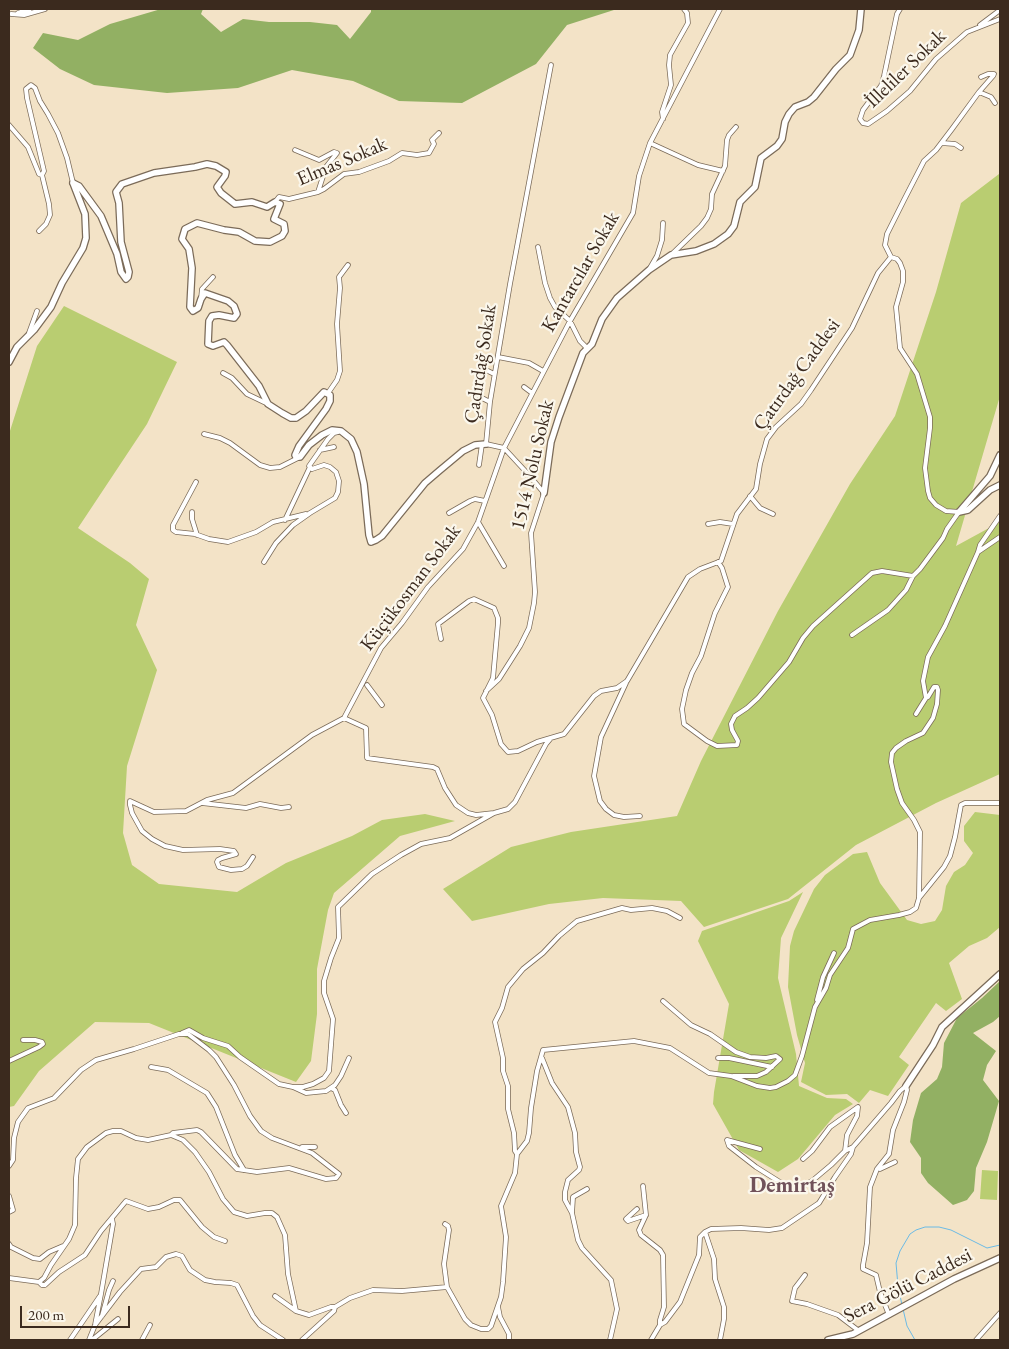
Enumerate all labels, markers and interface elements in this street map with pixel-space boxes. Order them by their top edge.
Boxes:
street label: İlleliler Sokak [861,25,951,113]
street label: Elmas Sokak [293,132,391,192]
street label: Kantarcılar Sokak [537,208,625,336]
street label: Çadırdağ Sokak [460,303,502,425]
street label: Çatırdağ Caddesi [748,314,846,436]
street label: 1514 Nolu Sokak [506,398,560,532]
street label: Küçükosman Sokak [356,520,466,656]
district label: Demirtaş [749,1173,835,1199]
street label: Sera Gölü Caddesi [840,1243,976,1329]
scale bar [22,1296,132,1328]
text: 200 m [28,1305,64,1324]

